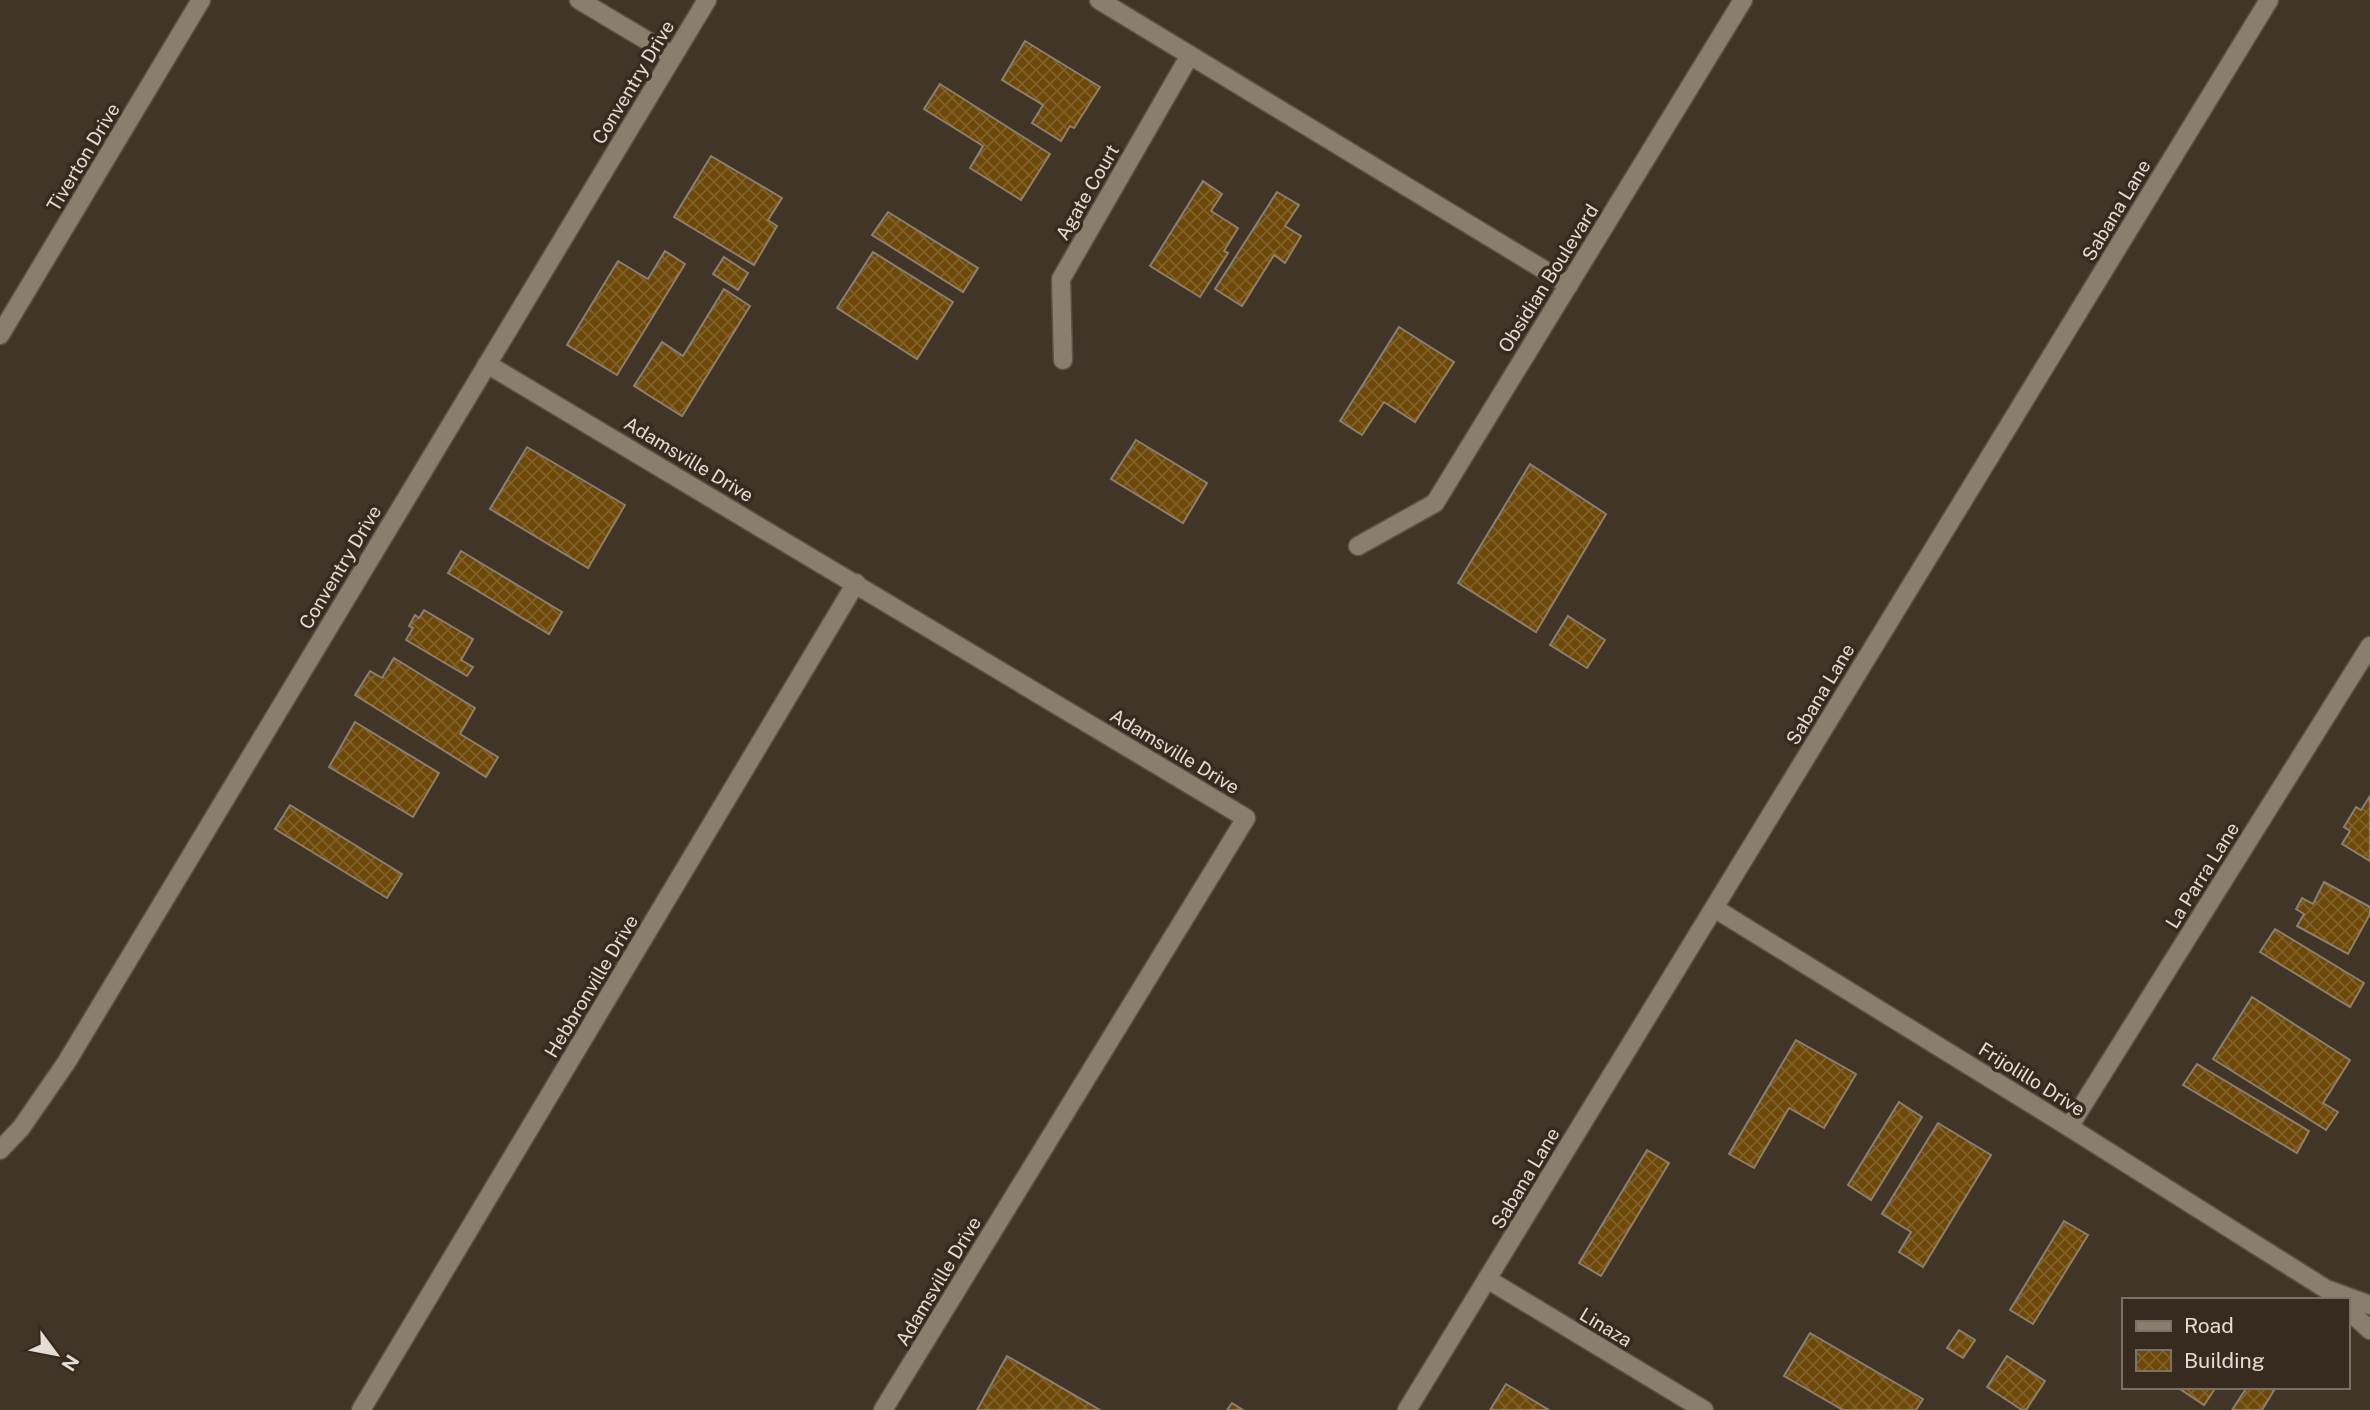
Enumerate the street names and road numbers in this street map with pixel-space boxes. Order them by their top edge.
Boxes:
street label: Conventry Drive [587,16,679,148]
street label: Tiverton Drive [42,99,124,215]
street label: Agate Court [1051,140,1123,244]
street label: Sabana Lane [2077,156,2155,264]
street label: Obsidian Boulevard [1493,200,1603,356]
street label: Adamsville Drive [620,412,758,506]
street label: Conventry Drive [294,501,386,633]
street label: Sabana Lane [1781,640,1859,748]
street label: Adamsville Drive [1106,704,1244,798]
street label: La Parra Lane [2161,818,2243,932]
street label: Hebbronville Drive [540,911,642,1061]
street label: Frijolillo Drive [1975,1038,2089,1120]
street label: Sabana Lane [1486,1124,1564,1232]
street label: Adamsville Drive [891,1212,985,1350]
street label: Linaza [1576,1303,1636,1351]

